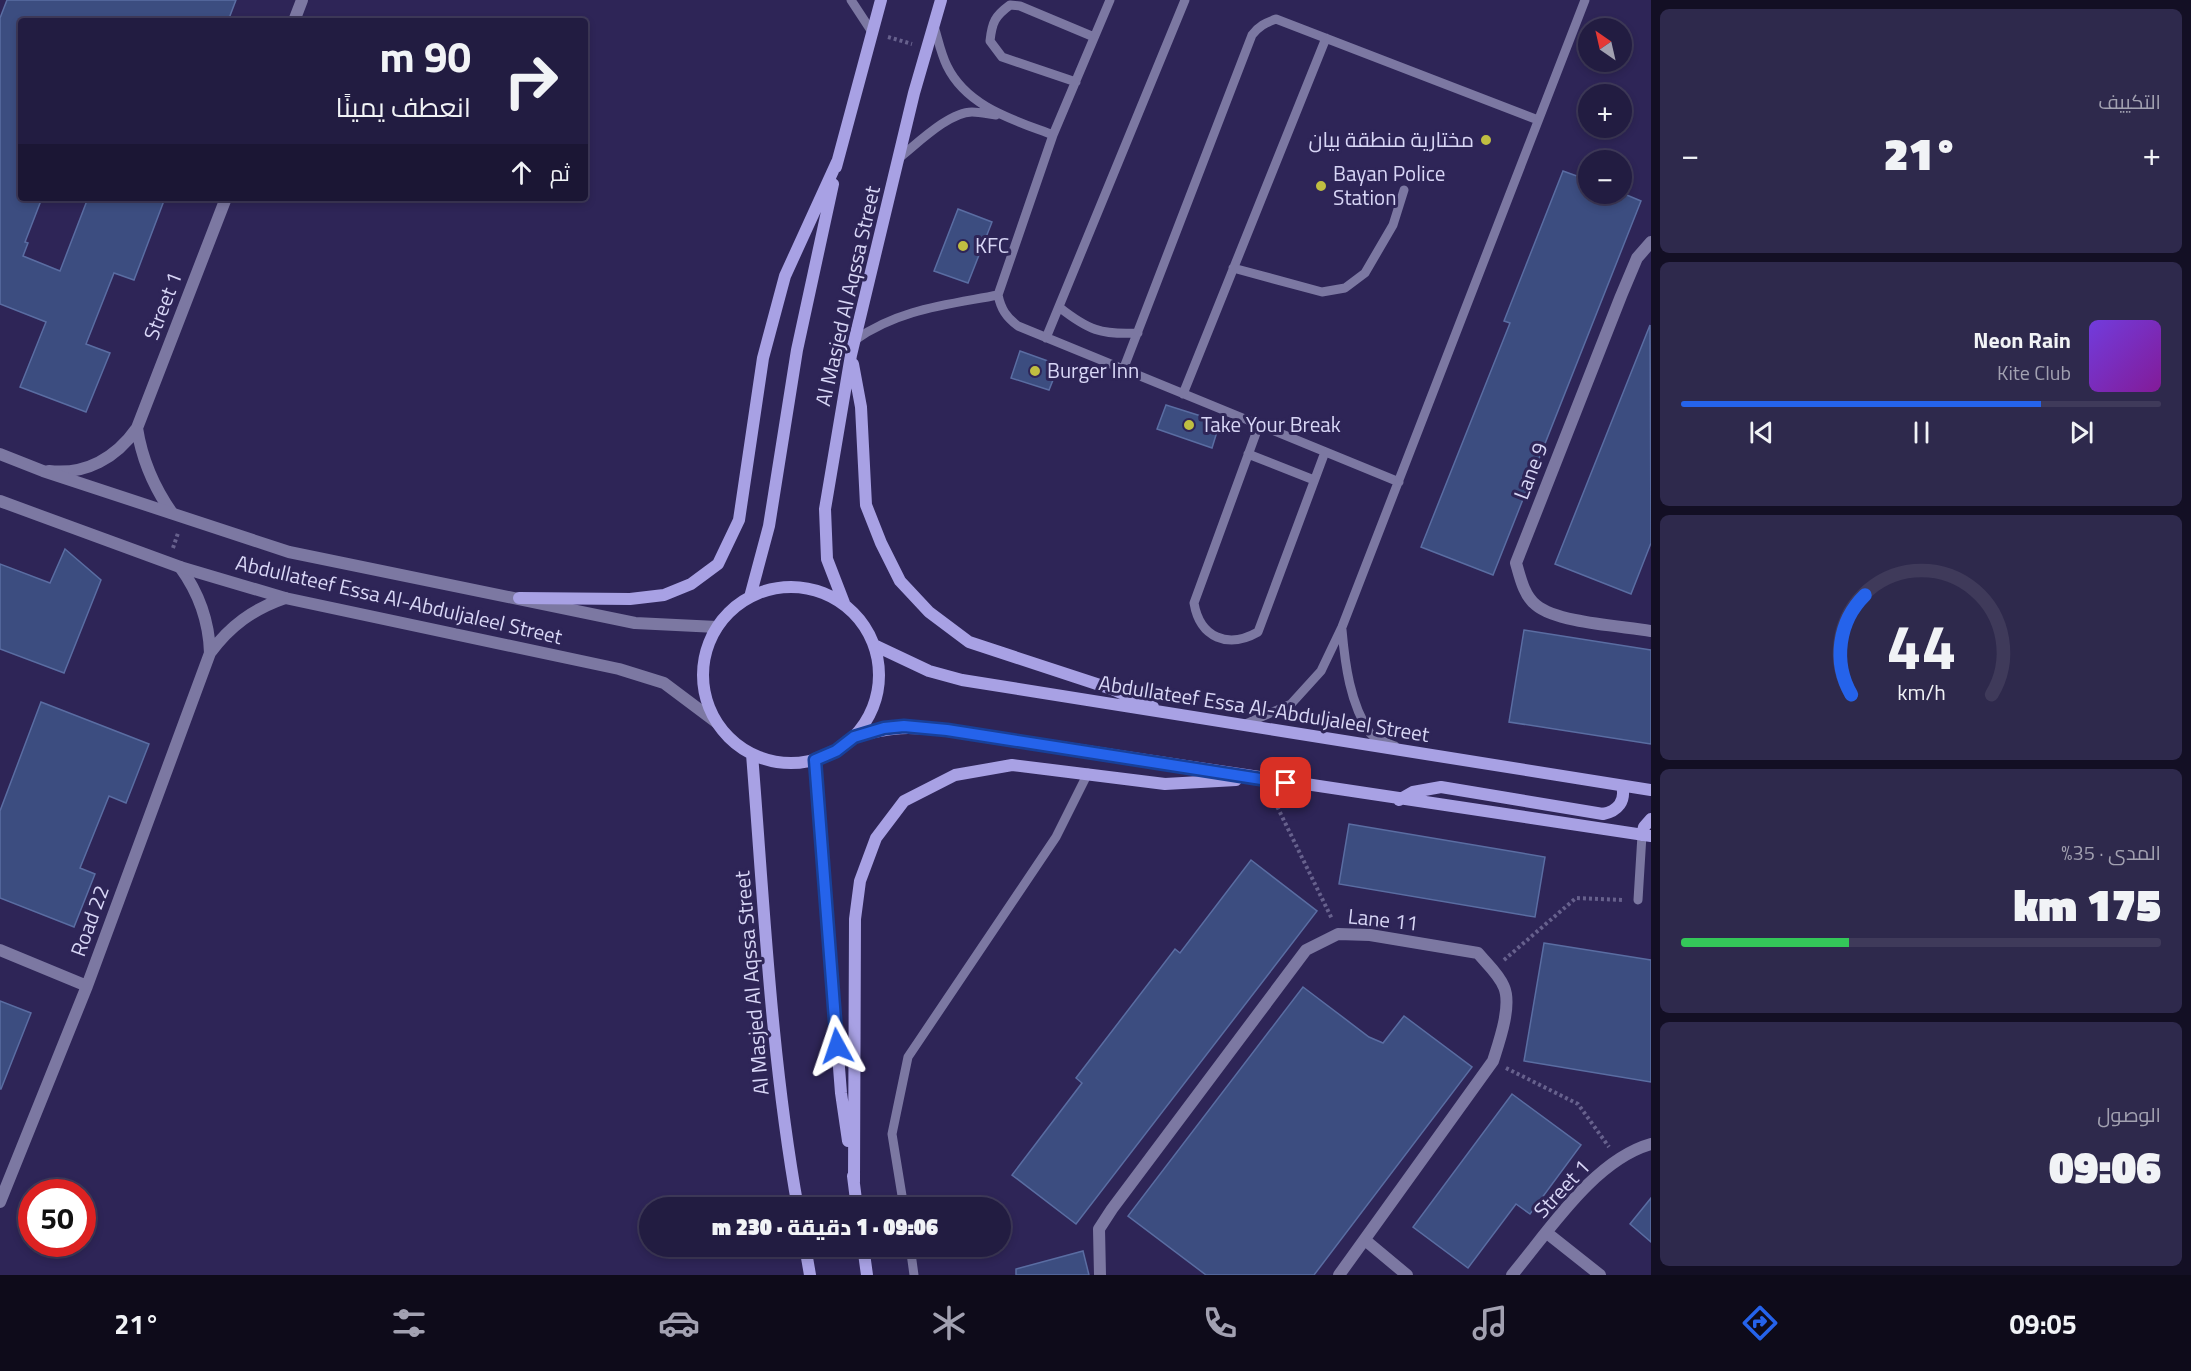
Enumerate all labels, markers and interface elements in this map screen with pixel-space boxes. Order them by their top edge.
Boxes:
north arrow [1578,18,1632,72]
map controls [1578,18,1632,204]
text: 90 m [379,24,471,88]
icon: right [492,42,570,120]
button: + [1578,84,1632,138]
text: انعطف يمينًا [335,86,471,127]
text: التكييف [2098,86,2161,117]
text: 21° [1884,119,1958,187]
place label: مختارية منطقة بيان [1308,123,1474,155]
text: − [1681,129,1699,179]
text: + [2143,129,2161,179]
marker: مختارية منطقة بيان [1479,133,1493,147]
button: − [1578,150,1632,204]
icon: ahead [505,156,538,189]
text: ثم [550,156,570,190]
place label: Bayan Police Station [1333,157,1445,213]
marker: Bayan Police Station [1314,179,1328,193]
street label: Al Masjed Al Aqssa Street [806,182,888,409]
place label: KFC [975,229,1009,261]
marker: KFC [956,239,970,253]
street label: Street 1 [134,267,190,344]
text: Neon Rain [1973,323,2071,357]
place label: Burger Inn [1047,354,1139,386]
text: Kite Club [1997,357,2071,388]
marker: Burger Inn [1028,364,1042,378]
place label: Take Your Break [1201,408,1341,440]
icon: previous [1745,416,1778,449]
icon: pause [1905,416,1938,449]
icon: next [2065,416,2098,449]
marker: Take Your Break [1182,418,1196,432]
street label: Lane 9 [1505,437,1556,504]
street label: Abdullateef Essa Al-Abduljaleel Street [233,546,566,652]
text: 44 [1886,598,1956,693]
street label: Abdullateef Essa Al-Abduljaleel Street [1097,666,1432,750]
text: km/h [1897,676,1945,708]
pin [1260,757,1311,808]
icon: arrive [1269,766,1302,799]
text: المدى · 35% [2061,837,2161,868]
street label: Al Masjed Al Aqssa Street [725,869,777,1097]
text: 175 km [2013,870,2161,938]
street label: Road 22 [61,881,117,961]
street label: Lane 11 [1346,899,1420,939]
position arrow [805,1014,869,1078]
text: الوصول [2097,1099,2161,1130]
text: 09:06 [2049,1132,2161,1200]
street label: Street 1 [1526,1152,1597,1225]
speed limit sign: 50 [18,1179,96,1257]
text: 09:06 · 1 دقيقة · 230 m [712,1210,938,1244]
icon: filters [388,1302,430,1344]
icon: car [658,1302,700,1344]
icon: climate [928,1302,970,1344]
icon: phone [1199,1302,1241,1344]
icon: music [1469,1302,1511,1344]
icon: directions [1739,1302,1781,1344]
text: 21° [114,1303,160,1344]
text: 09:05 [2009,1303,2077,1344]

